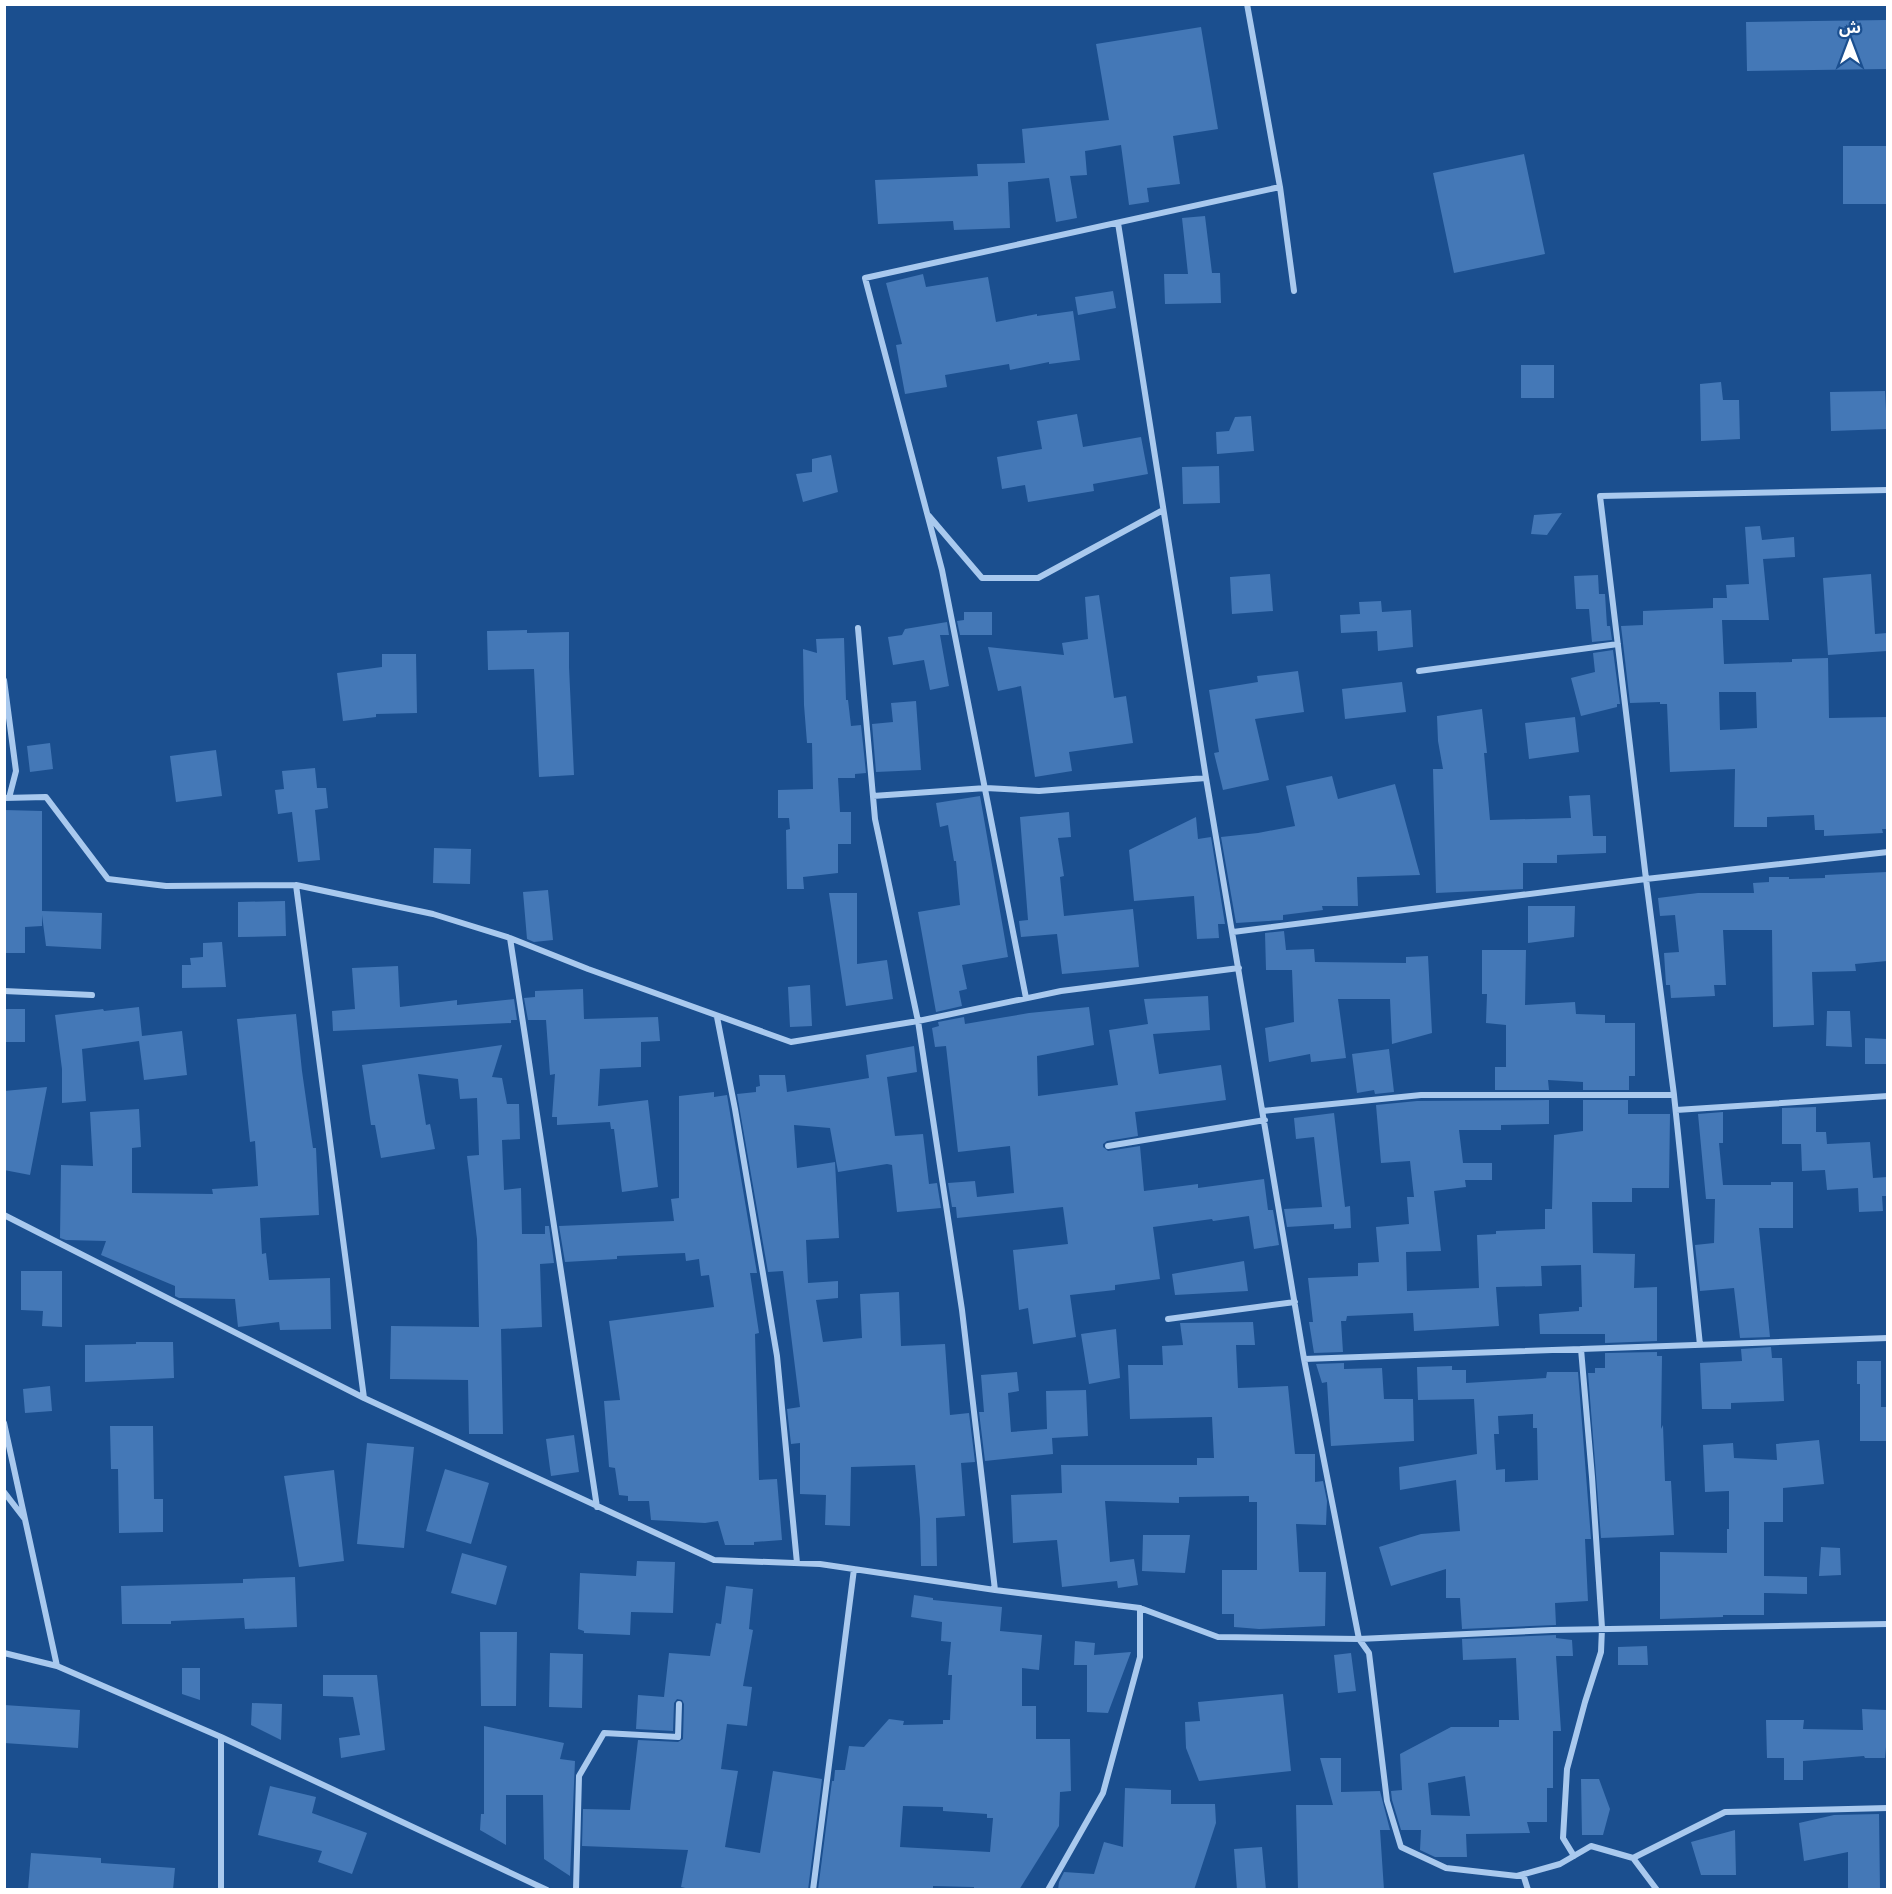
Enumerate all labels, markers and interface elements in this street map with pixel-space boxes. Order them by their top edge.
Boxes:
north arrow [1820,12,1880,72]
text: ش [1839,17,1861,37]

